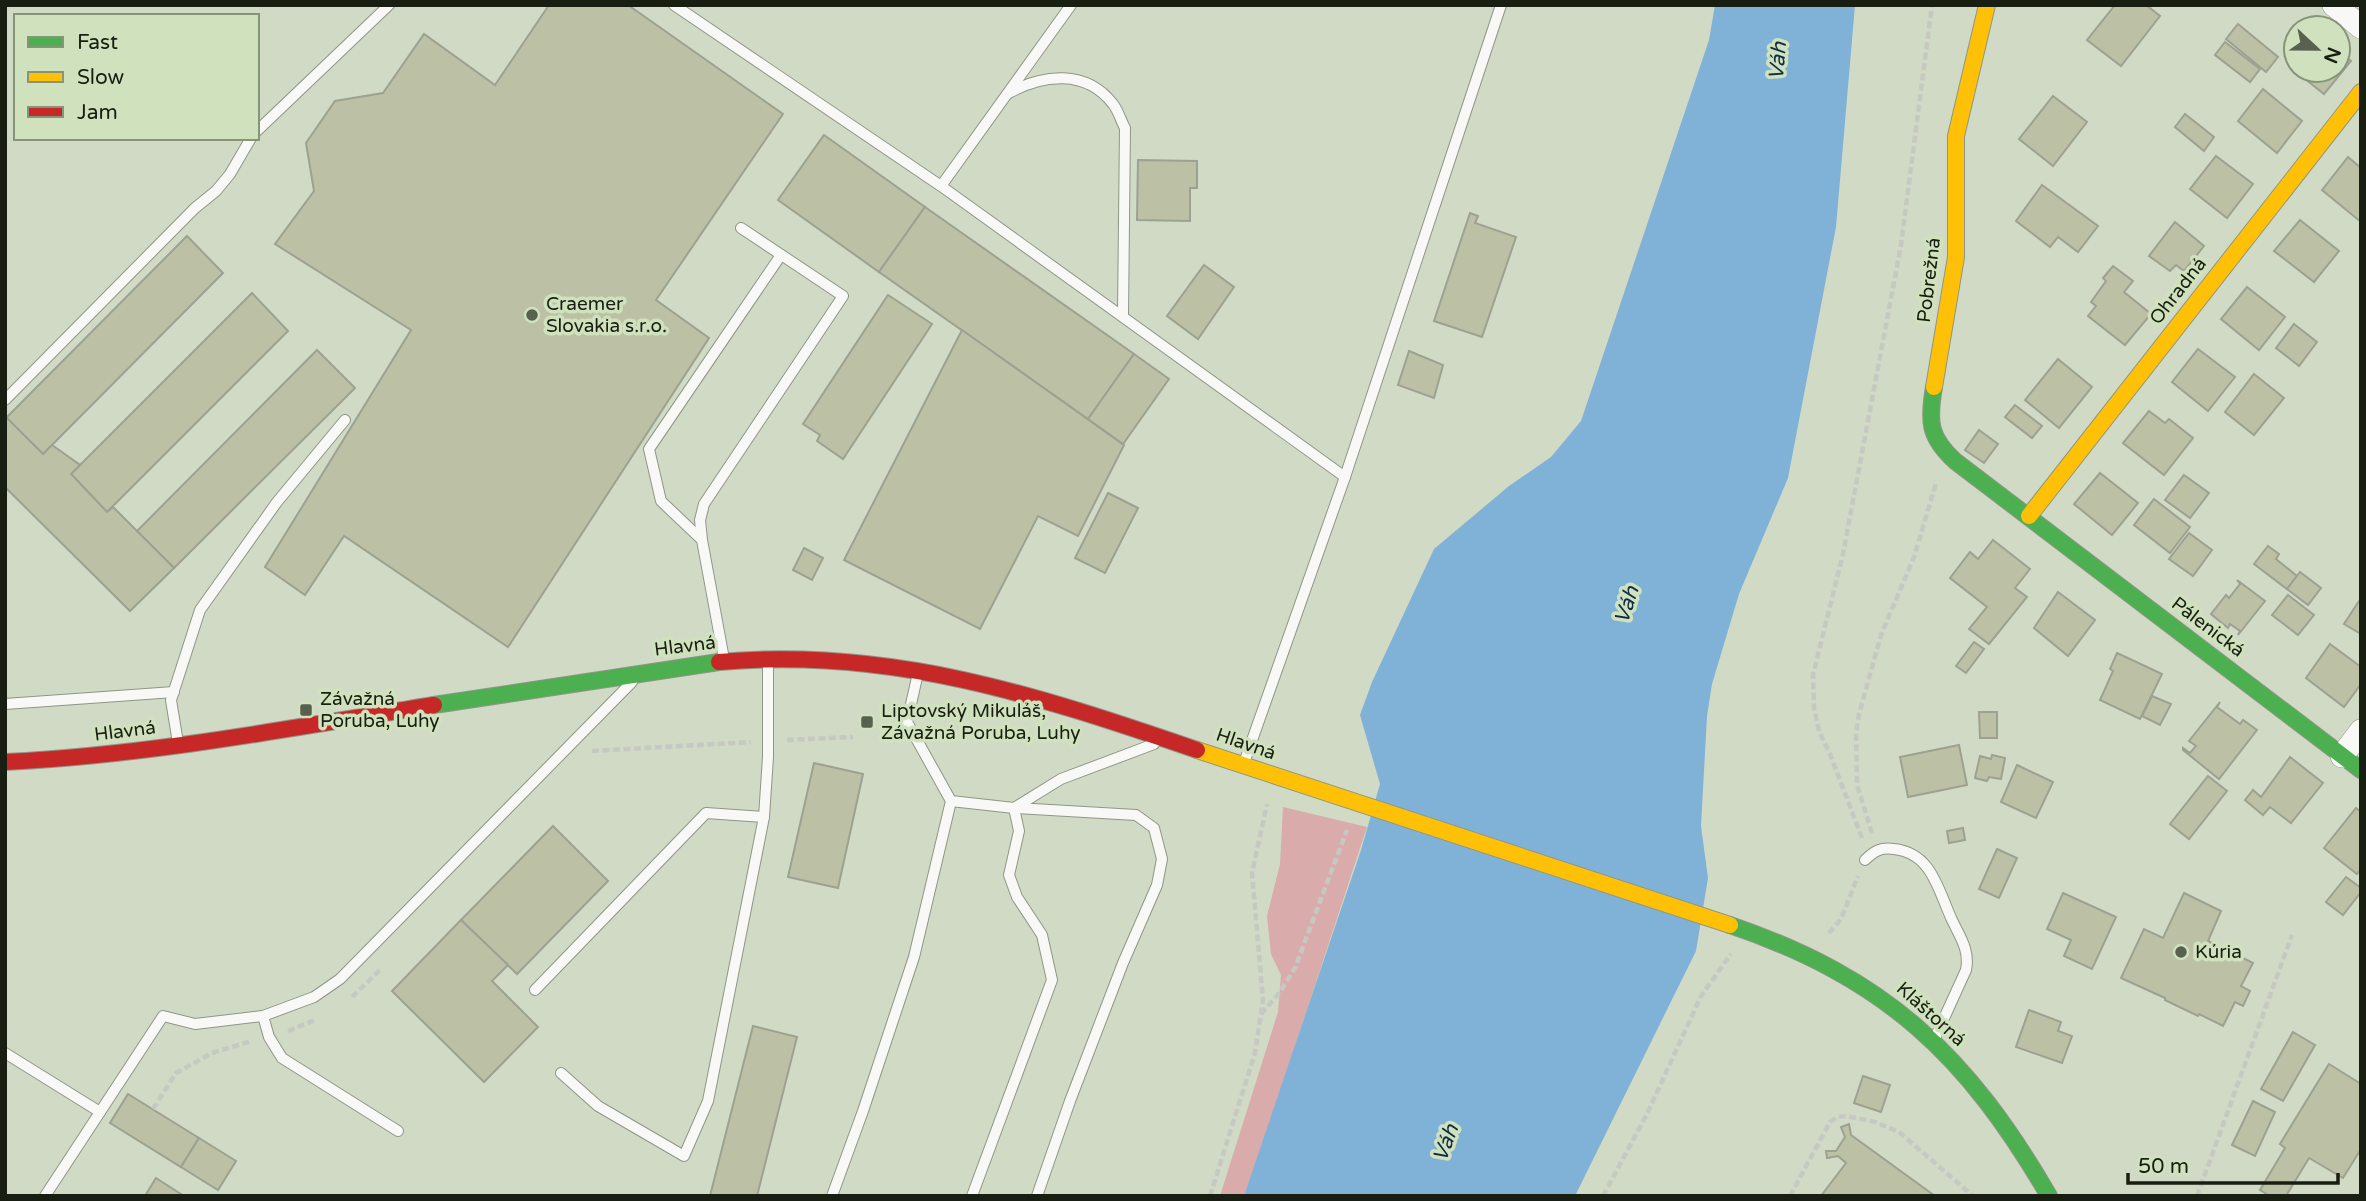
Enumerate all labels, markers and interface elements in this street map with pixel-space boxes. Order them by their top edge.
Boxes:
legend [14,14,259,140]
north arrow [2282,14,2352,84]
text: Fast [77,30,118,55]
water label: Váh [1764,40,1792,81]
text: N [2319,44,2345,66]
text: Slow [77,65,125,90]
text: Jam [77,100,118,125]
street label: Pobrežná [1913,236,1945,324]
street label: Ohradná [2145,253,2211,329]
place label: Craemer Slovakia s.r.o. [546,293,667,337]
marker: Craemer Slovakia s.r.o. [524,307,540,323]
water label: Váh [1609,582,1645,627]
street label: Pálenická [2167,592,2249,662]
street label: Hlavná [653,631,717,661]
place label: Závažná Poruba, Luhy [320,688,440,732]
place label: Liptovský Mikuláš, Závažná Poruba, Luhy [881,700,1080,744]
marker: Závažná Poruba, Luhy [298,702,314,718]
marker: Liptovský Mikuláš, Závažná Poruba, Luhy [859,714,875,730]
street label: Hlavná [93,716,157,746]
street label: Hlavná [1213,724,1279,764]
place label: Kúria [2195,941,2242,963]
marker: Kúria [2173,944,2189,960]
street label: Kláštorná [1892,977,1970,1051]
water label: Váh [1428,1120,1465,1165]
scale bar [2128,1142,2338,1186]
text: 50 m [2138,1154,2189,1179]

